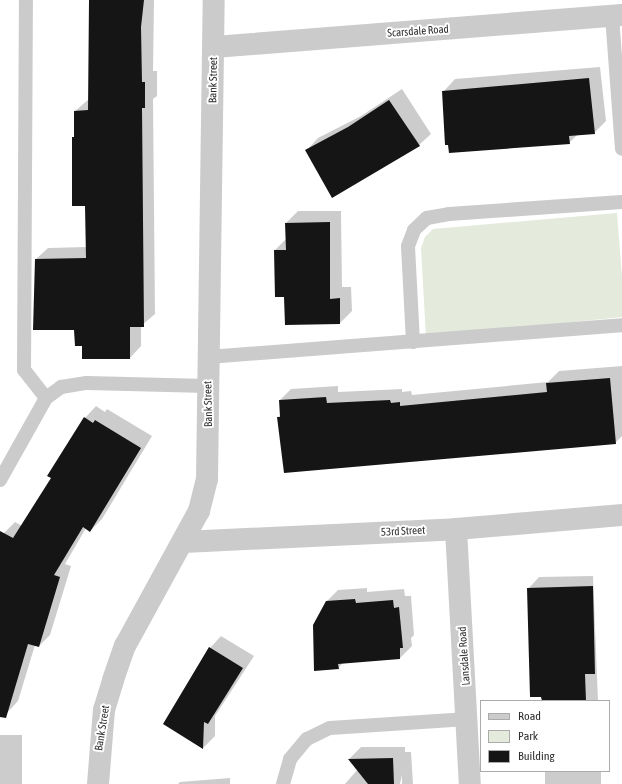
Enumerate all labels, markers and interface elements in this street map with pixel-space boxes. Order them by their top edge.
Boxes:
street label: Scarsdale Road [387,22,449,40]
street label: Bank Street [206,57,220,103]
street label: Bank Street [201,381,215,427]
street label: 53rd Street [380,523,426,539]
street label: Lansdale Road [455,626,473,686]
legend [480,700,610,772]
street label: Bank Street [92,704,112,752]
text: Road [518,709,541,723]
text: Park [518,729,538,743]
text: Building [518,749,555,763]

